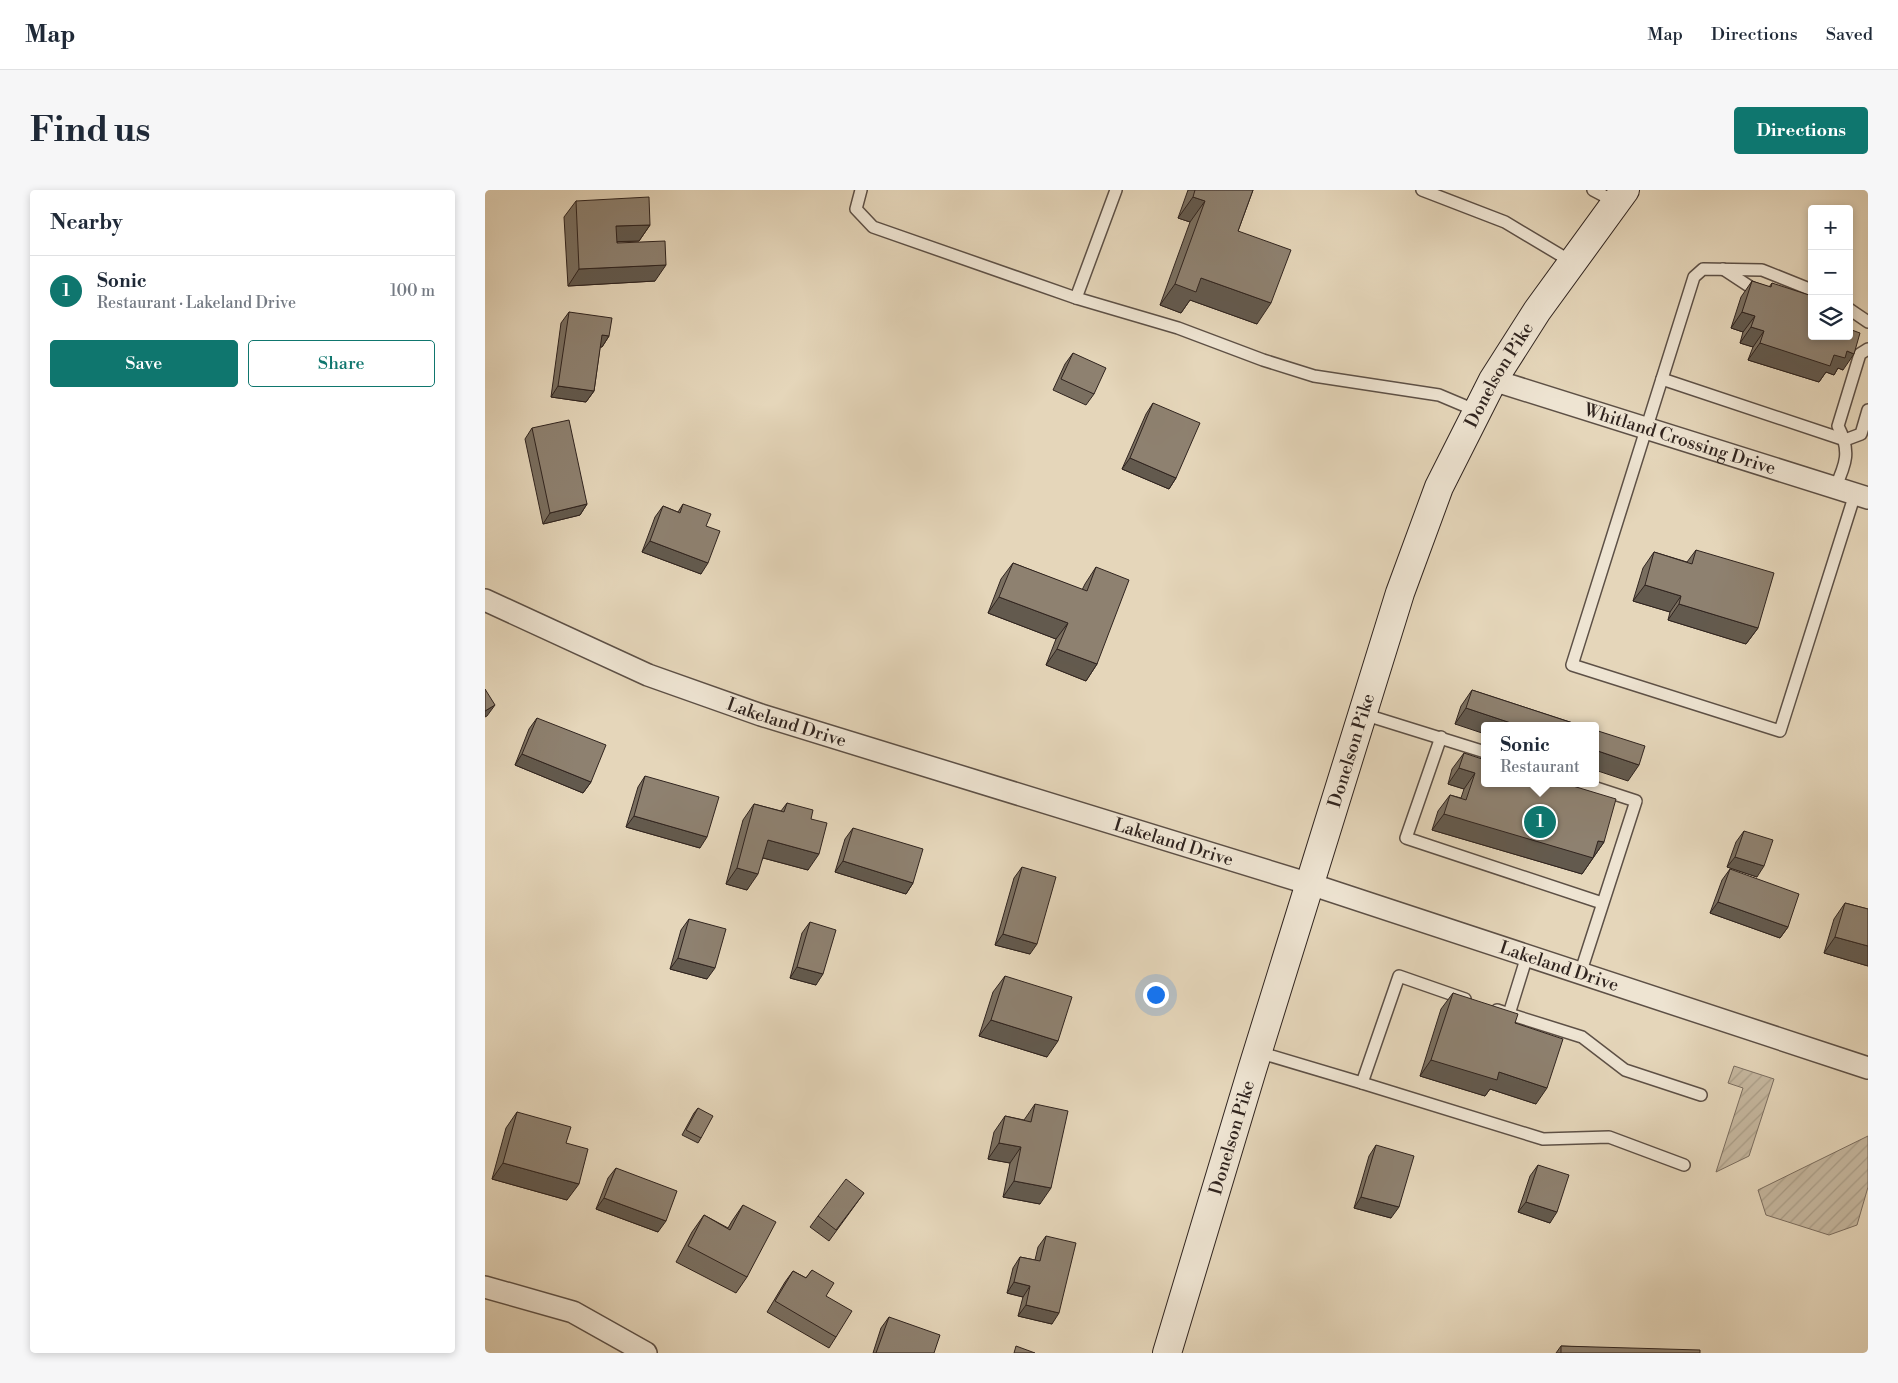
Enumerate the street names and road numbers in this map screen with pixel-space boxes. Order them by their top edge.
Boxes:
street label: Donelson Pike [1459,318,1538,432]
street label: Whitland Crossing Drive [1580,398,1779,480]
street label: Donelson Pike [1323,691,1380,810]
street label: Lakeland Drive [724,692,849,752]
street label: Lakeland Drive [1111,813,1236,871]
street label: Lakeland Drive [1496,936,1622,997]
street label: Donelson Pike [1204,1078,1260,1198]

